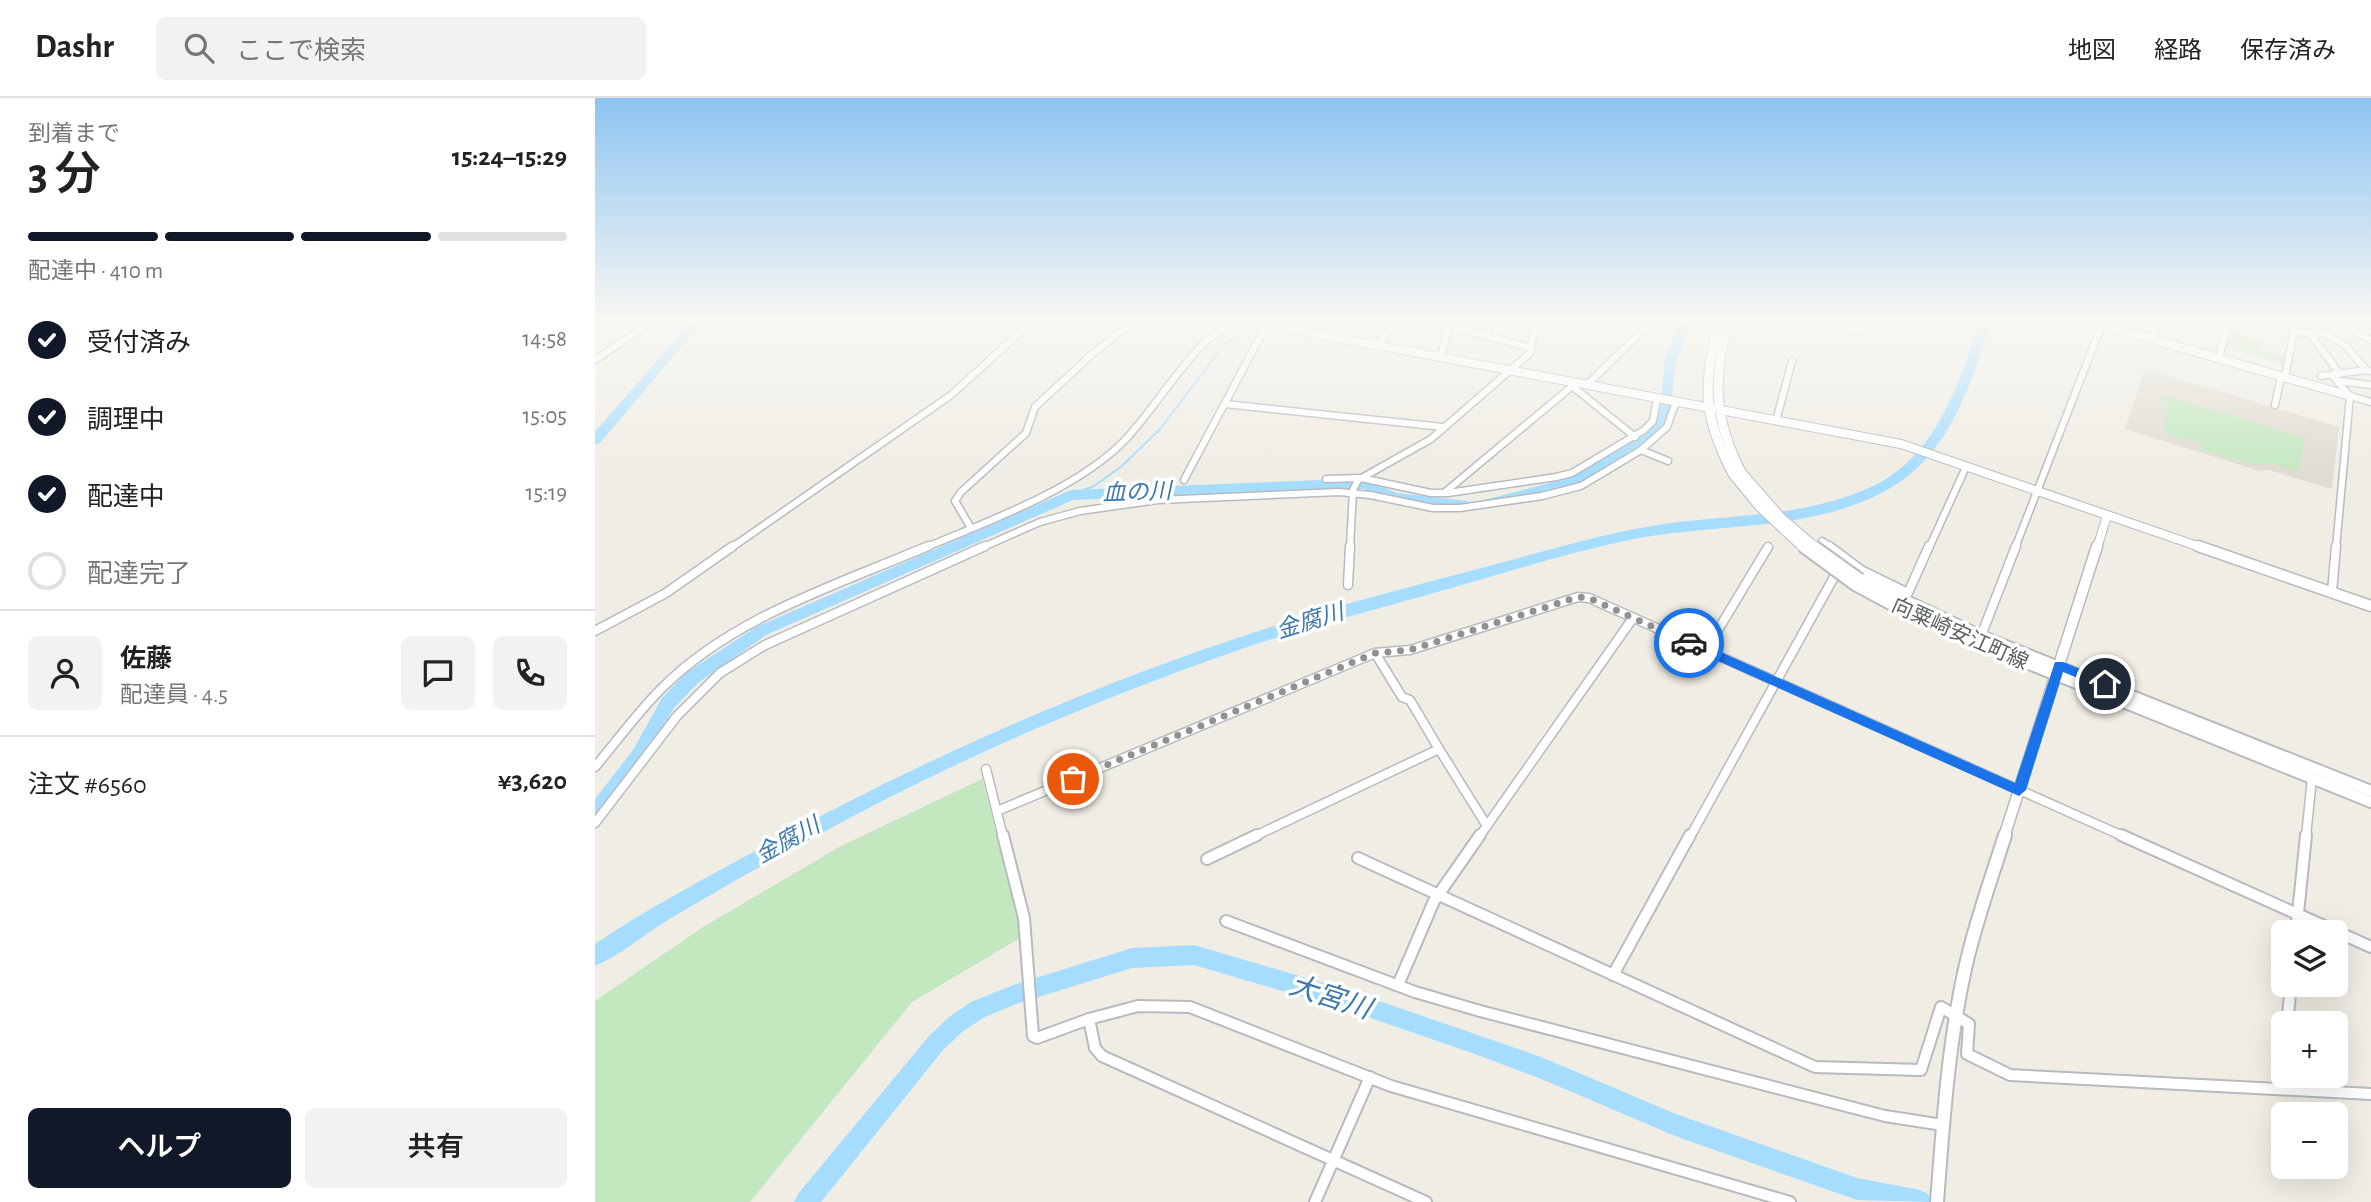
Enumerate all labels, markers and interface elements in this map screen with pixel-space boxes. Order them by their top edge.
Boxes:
search box [156,17,646,80]
icon: search [180,29,218,67]
text: Dashr [35,31,114,64]
text: ここで検索 [236,38,366,64]
text: 地図 [2068,39,2116,63]
text: 経路 [2154,39,2202,63]
text: 保存済み [2240,39,2336,63]
text: 到着まで [28,123,120,146]
text: 15:24–15:29 [452,144,567,170]
text: 3 分 [28,152,101,198]
text: 配達中 · 410 m [28,260,163,283]
icon: check [28,321,66,359]
text: 14:58 [522,328,567,351]
text: 受付済み [87,330,191,356]
icon: check [28,398,66,436]
text: 15:05 [522,405,567,428]
text: 調理中 [87,407,165,433]
icon: check [28,475,66,513]
water label: 血の川 [1102,478,1175,506]
text: 15:19 [525,482,567,505]
text: 配達中 [87,484,165,510]
text: 配達完了 [87,561,191,587]
street label: 向粟崎安江町線 [1889,594,2032,673]
water label: 金腐川 [1273,598,1349,643]
courier [1654,608,1724,678]
icon: car [1670,624,1708,662]
button: person [28,636,102,710]
button: chat [401,636,475,710]
button: phone [493,636,567,710]
text: 佐藤 [120,646,172,672]
pin [2075,654,2135,714]
icon: home [2086,665,2124,703]
text: 配達員 · 4.5 [120,684,228,707]
pin [1043,749,1103,809]
icon: bag [1054,760,1092,798]
text: ¥3,620 [498,768,567,794]
text: 注文 #6560 [28,772,147,798]
water label: 金腐川 [751,811,826,868]
map controls [2271,920,2348,1179]
button: layers [2271,920,2348,997]
water label: 大宮川 [1286,970,1378,1025]
button: + [2271,1011,2348,1088]
button: − [2271,1102,2348,1179]
button: ヘルプ [28,1108,291,1188]
button: 共有 [305,1108,567,1188]

